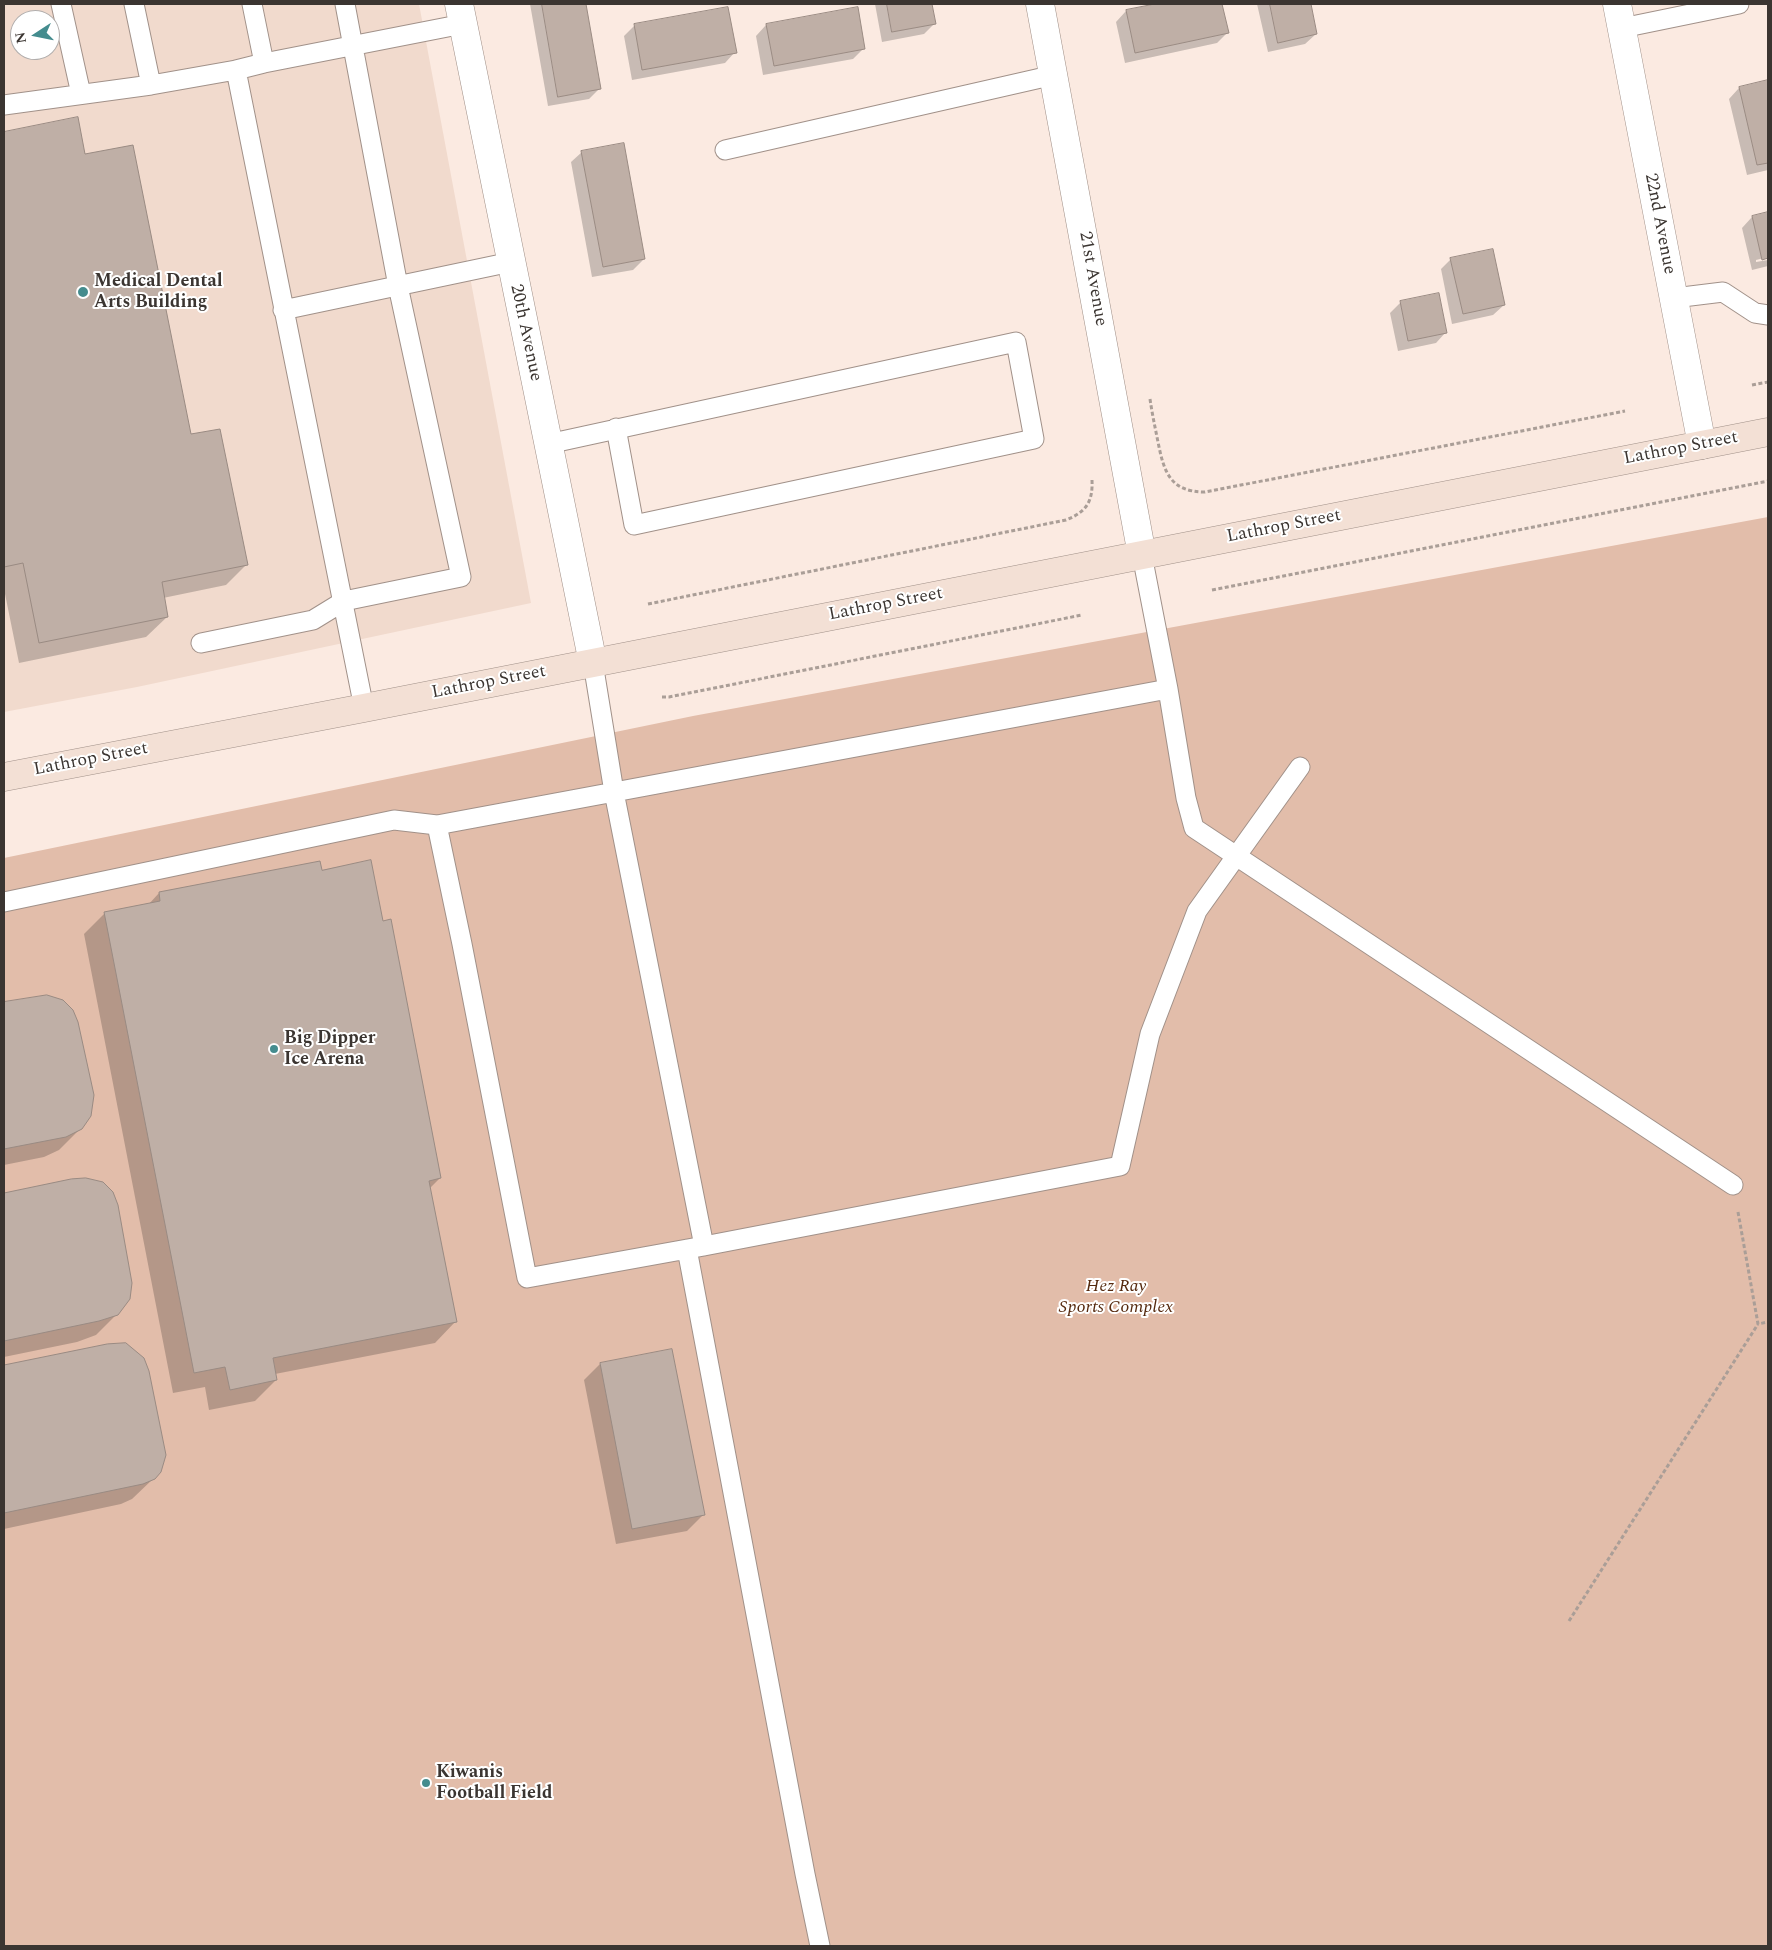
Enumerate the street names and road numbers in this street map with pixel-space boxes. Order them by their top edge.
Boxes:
street label: 22nd Avenue [1639,172,1679,276]
street label: 21st Avenue [1073,230,1111,328]
street label: 20th Avenue [504,282,546,384]
street label: Lathrop Street [1622,427,1740,471]
street label: Lathrop Street [1225,505,1343,549]
street label: Lathrop Street [827,583,945,627]
street label: Lathrop Street [430,661,548,705]
street label: Lathrop Street [32,738,150,782]

